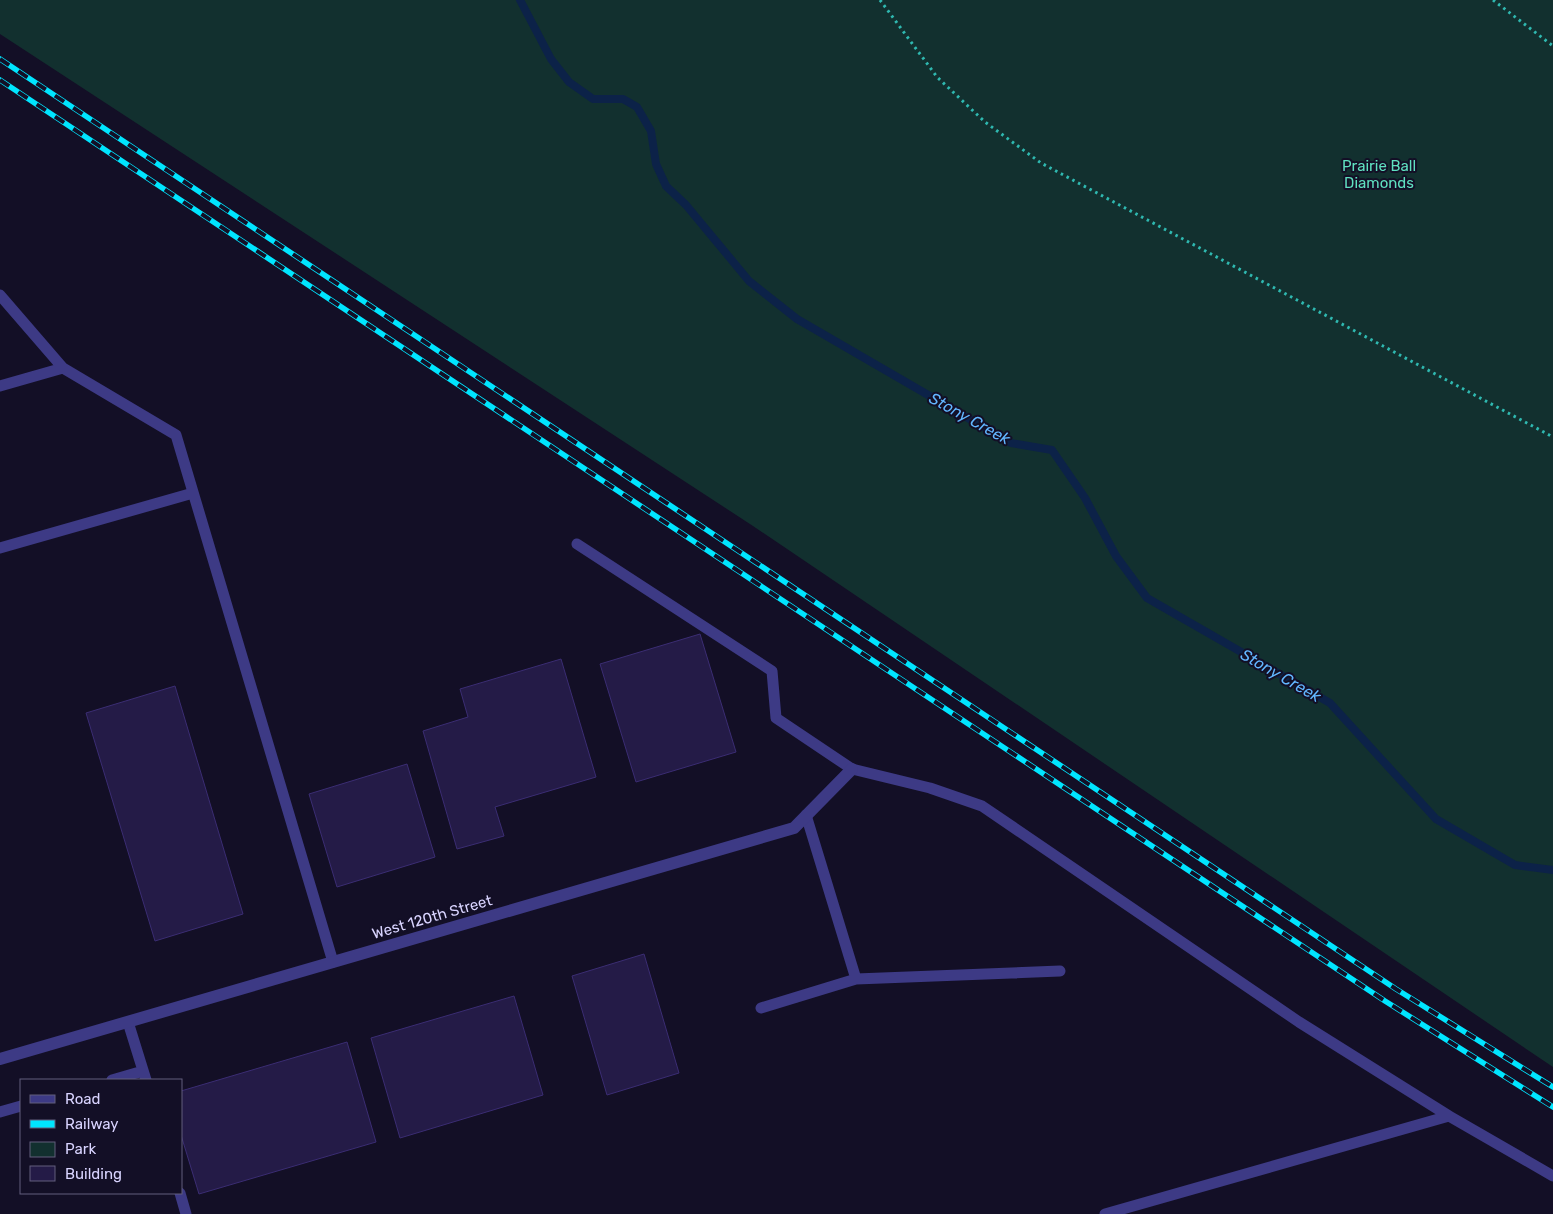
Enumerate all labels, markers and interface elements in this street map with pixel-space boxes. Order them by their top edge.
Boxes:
park label: Prairie Ball Diamonds [1342,157,1416,192]
water label: Stony Creek [926,388,1014,449]
water label: Stony Creek [1237,645,1325,706]
street label: West 120th Street [370,891,494,943]
legend [20,1079,182,1194]
text: Road [65,1090,101,1108]
text: Railway [65,1115,119,1133]
text: Park [65,1140,96,1158]
text: Building [65,1165,122,1183]

